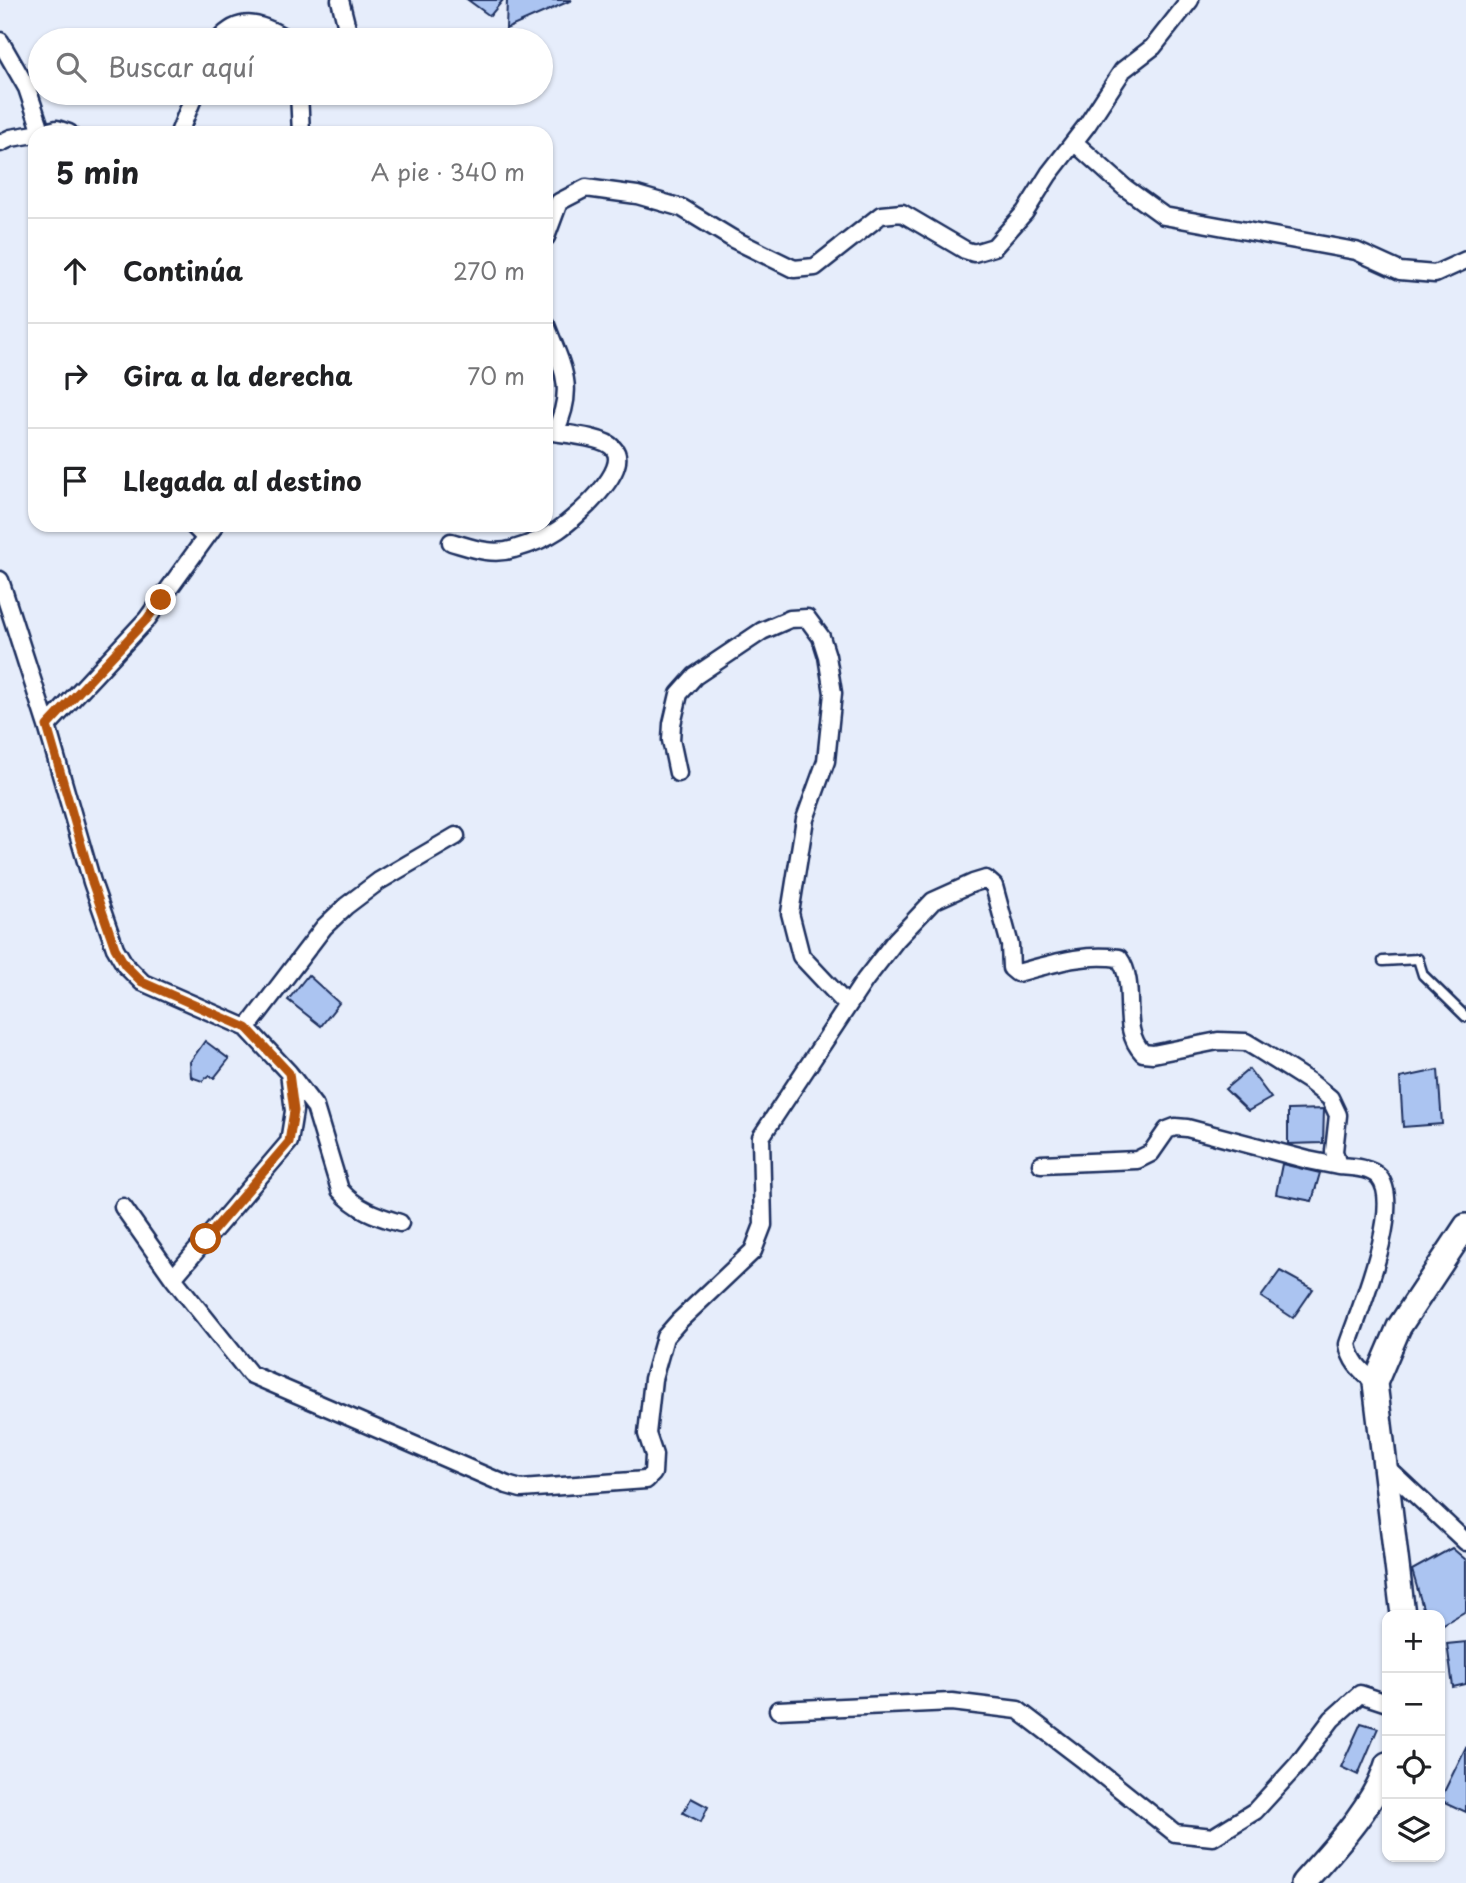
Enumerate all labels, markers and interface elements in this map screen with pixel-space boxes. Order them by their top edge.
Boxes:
search box [28,28,553,105]
text: Buscar aquí [108,47,254,86]
icon: search [52,48,90,86]
text: 5 min [56,149,139,194]
text: A pie · 340 m [371,154,525,189]
text: Continúa [123,251,243,290]
icon: ahead [56,252,94,290]
text: 270 m [453,253,525,288]
text: Gira a la derecha [123,356,353,395]
icon: right [56,357,94,395]
text: 70 m [467,358,525,393]
text: Llegada al destino [123,461,362,500]
icon: arrive [56,462,94,500]
route end [145,584,176,615]
route start [190,1223,221,1254]
map controls [1382,1610,1445,1862]
button: + [1382,1610,1445,1673]
button: − [1382,1673,1445,1736]
button: locate [1382,1736,1445,1799]
button: layers [1382,1799,1445,1862]

